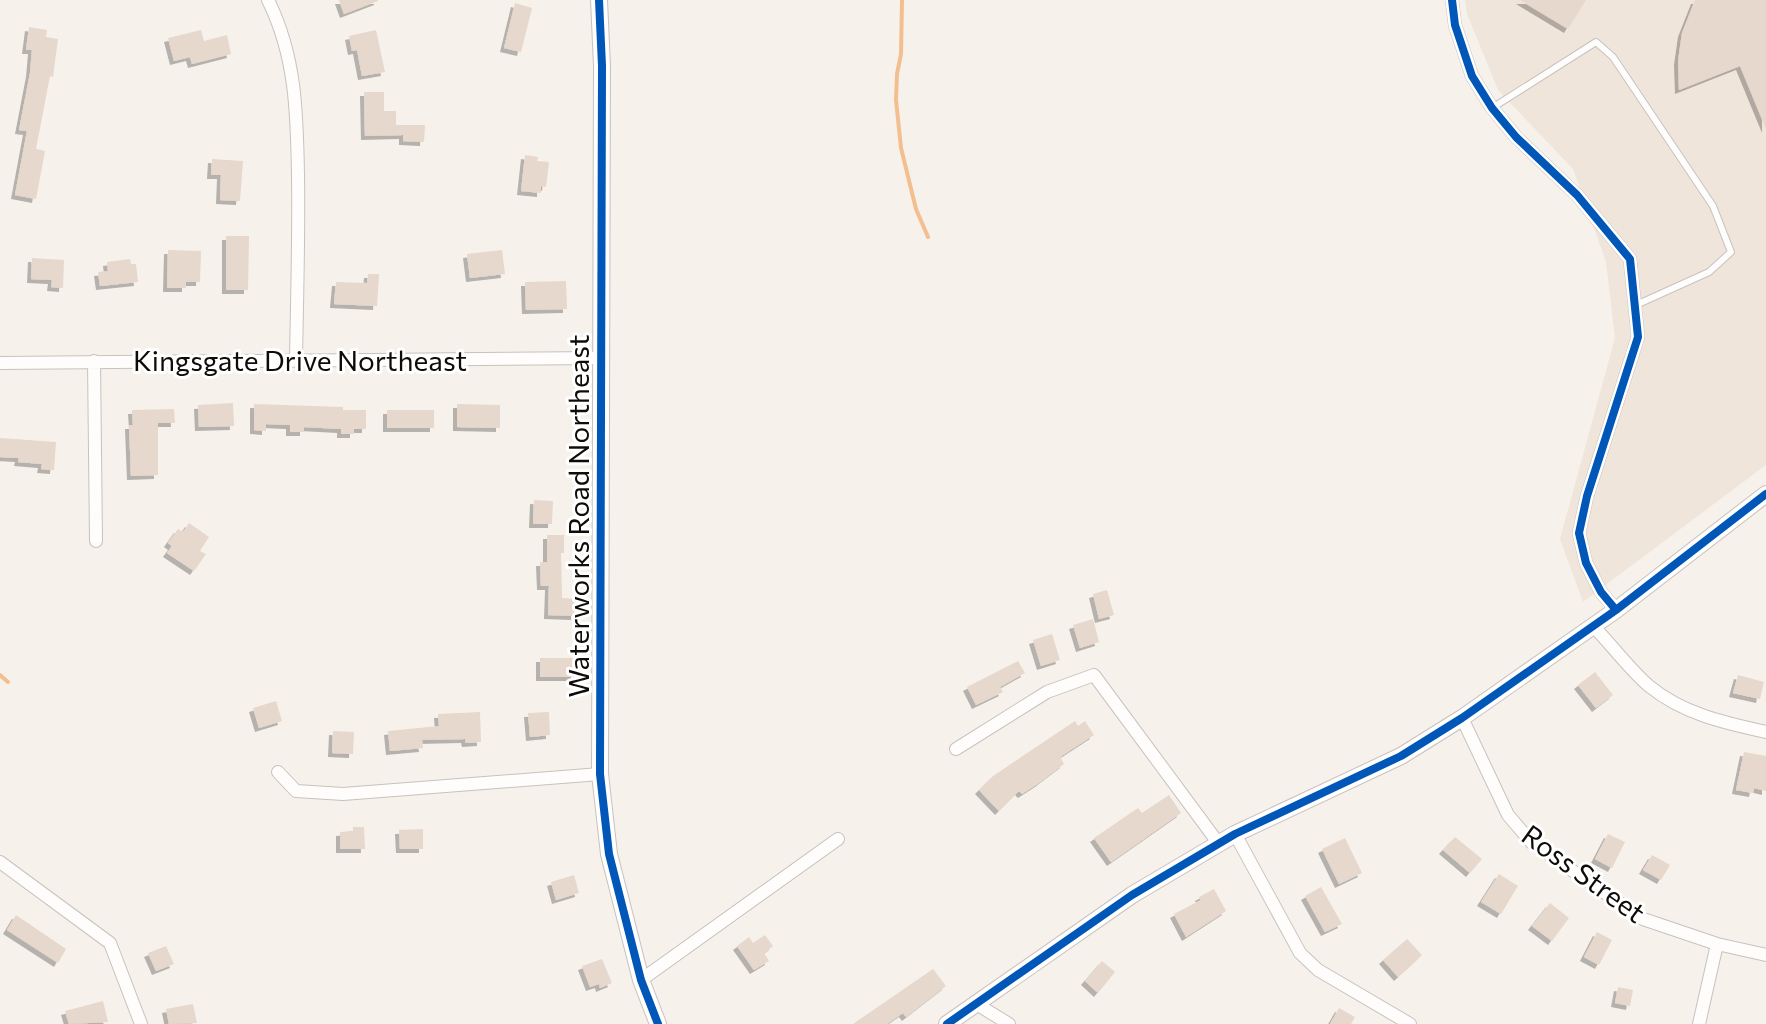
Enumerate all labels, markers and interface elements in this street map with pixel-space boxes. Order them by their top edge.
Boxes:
street label: Waterworks Road Northeast [561,335,595,697]
street label: Kingsgate Drive Northeast [133,343,467,377]
street label: Ross Street [1516,817,1652,929]

